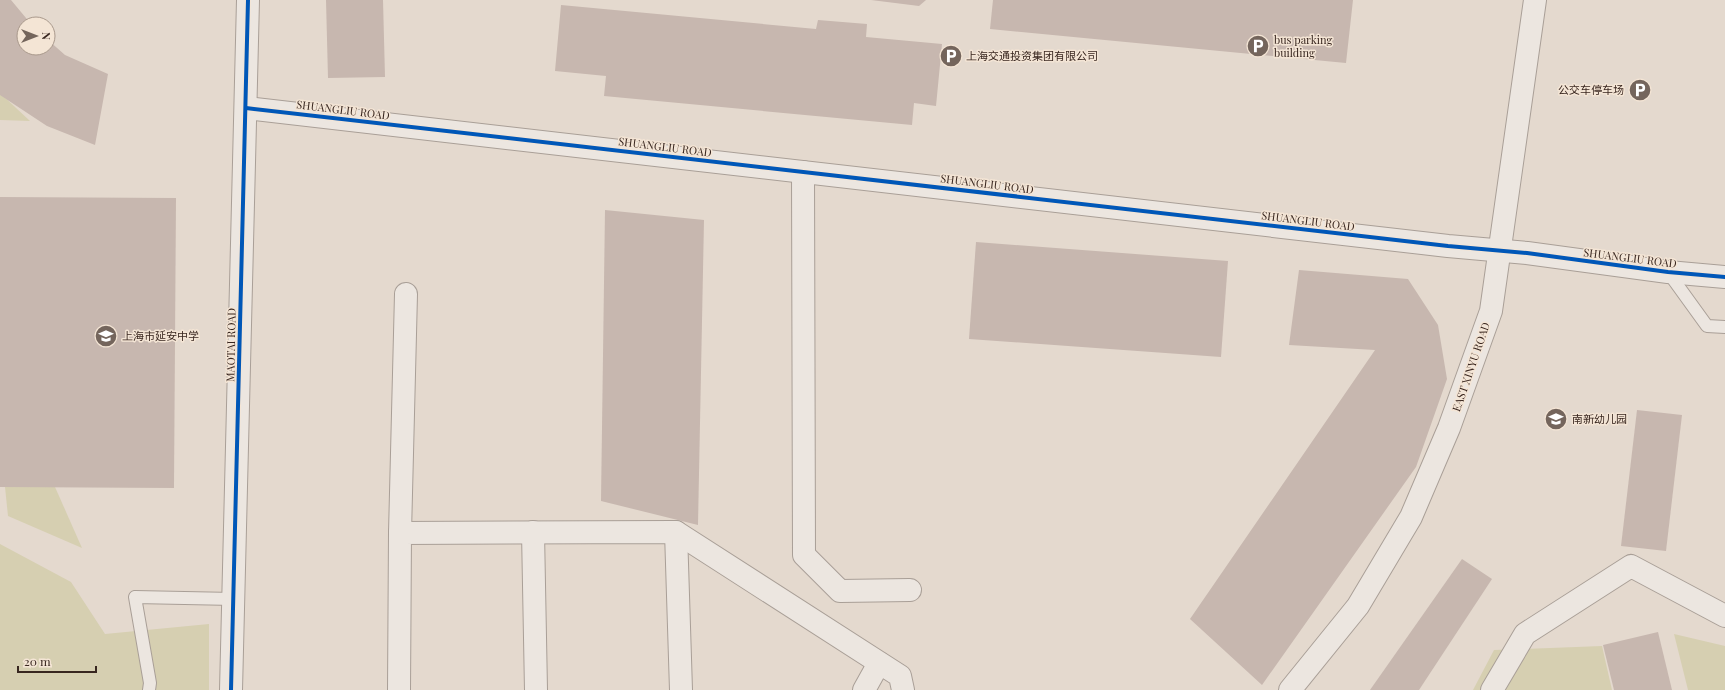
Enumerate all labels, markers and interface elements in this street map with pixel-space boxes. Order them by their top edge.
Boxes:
north arrow [16,16,56,56]
text: N [39,32,54,40]
place label: bus parking building [1274,32,1333,60]
parking icon: bus parking building [1245,33,1271,59]
parking icon: 上海交通投资集团有限公司 [938,43,964,69]
place label: 上海交通投资集团有限公司 [966,48,1098,63]
parking icon: 公交车停车场 [1627,77,1653,103]
place label: 公交车停车场 [1558,82,1624,97]
street label: SHUANGLIU ROAD [296,96,391,123]
street label: SHUANGLIU ROAD [618,133,713,160]
street label: SHUANGLIU ROAD [940,170,1035,197]
street label: SHUANGLIU ROAD [1261,207,1356,234]
street label: SHUANGLIU ROAD [1583,244,1678,271]
street label: MAOTAI ROAD [222,308,239,382]
street label: EAST XINYU ROAD [1448,320,1493,414]
school or university icon: 上海市延安中学 [93,323,119,349]
place label: 上海市延安中学 [122,328,199,343]
school or university icon: 南新幼儿园 [1543,406,1569,432]
place label: 南新幼儿园 [1572,411,1627,426]
scale bar [18,648,96,674]
text: 20 m [24,653,51,669]

